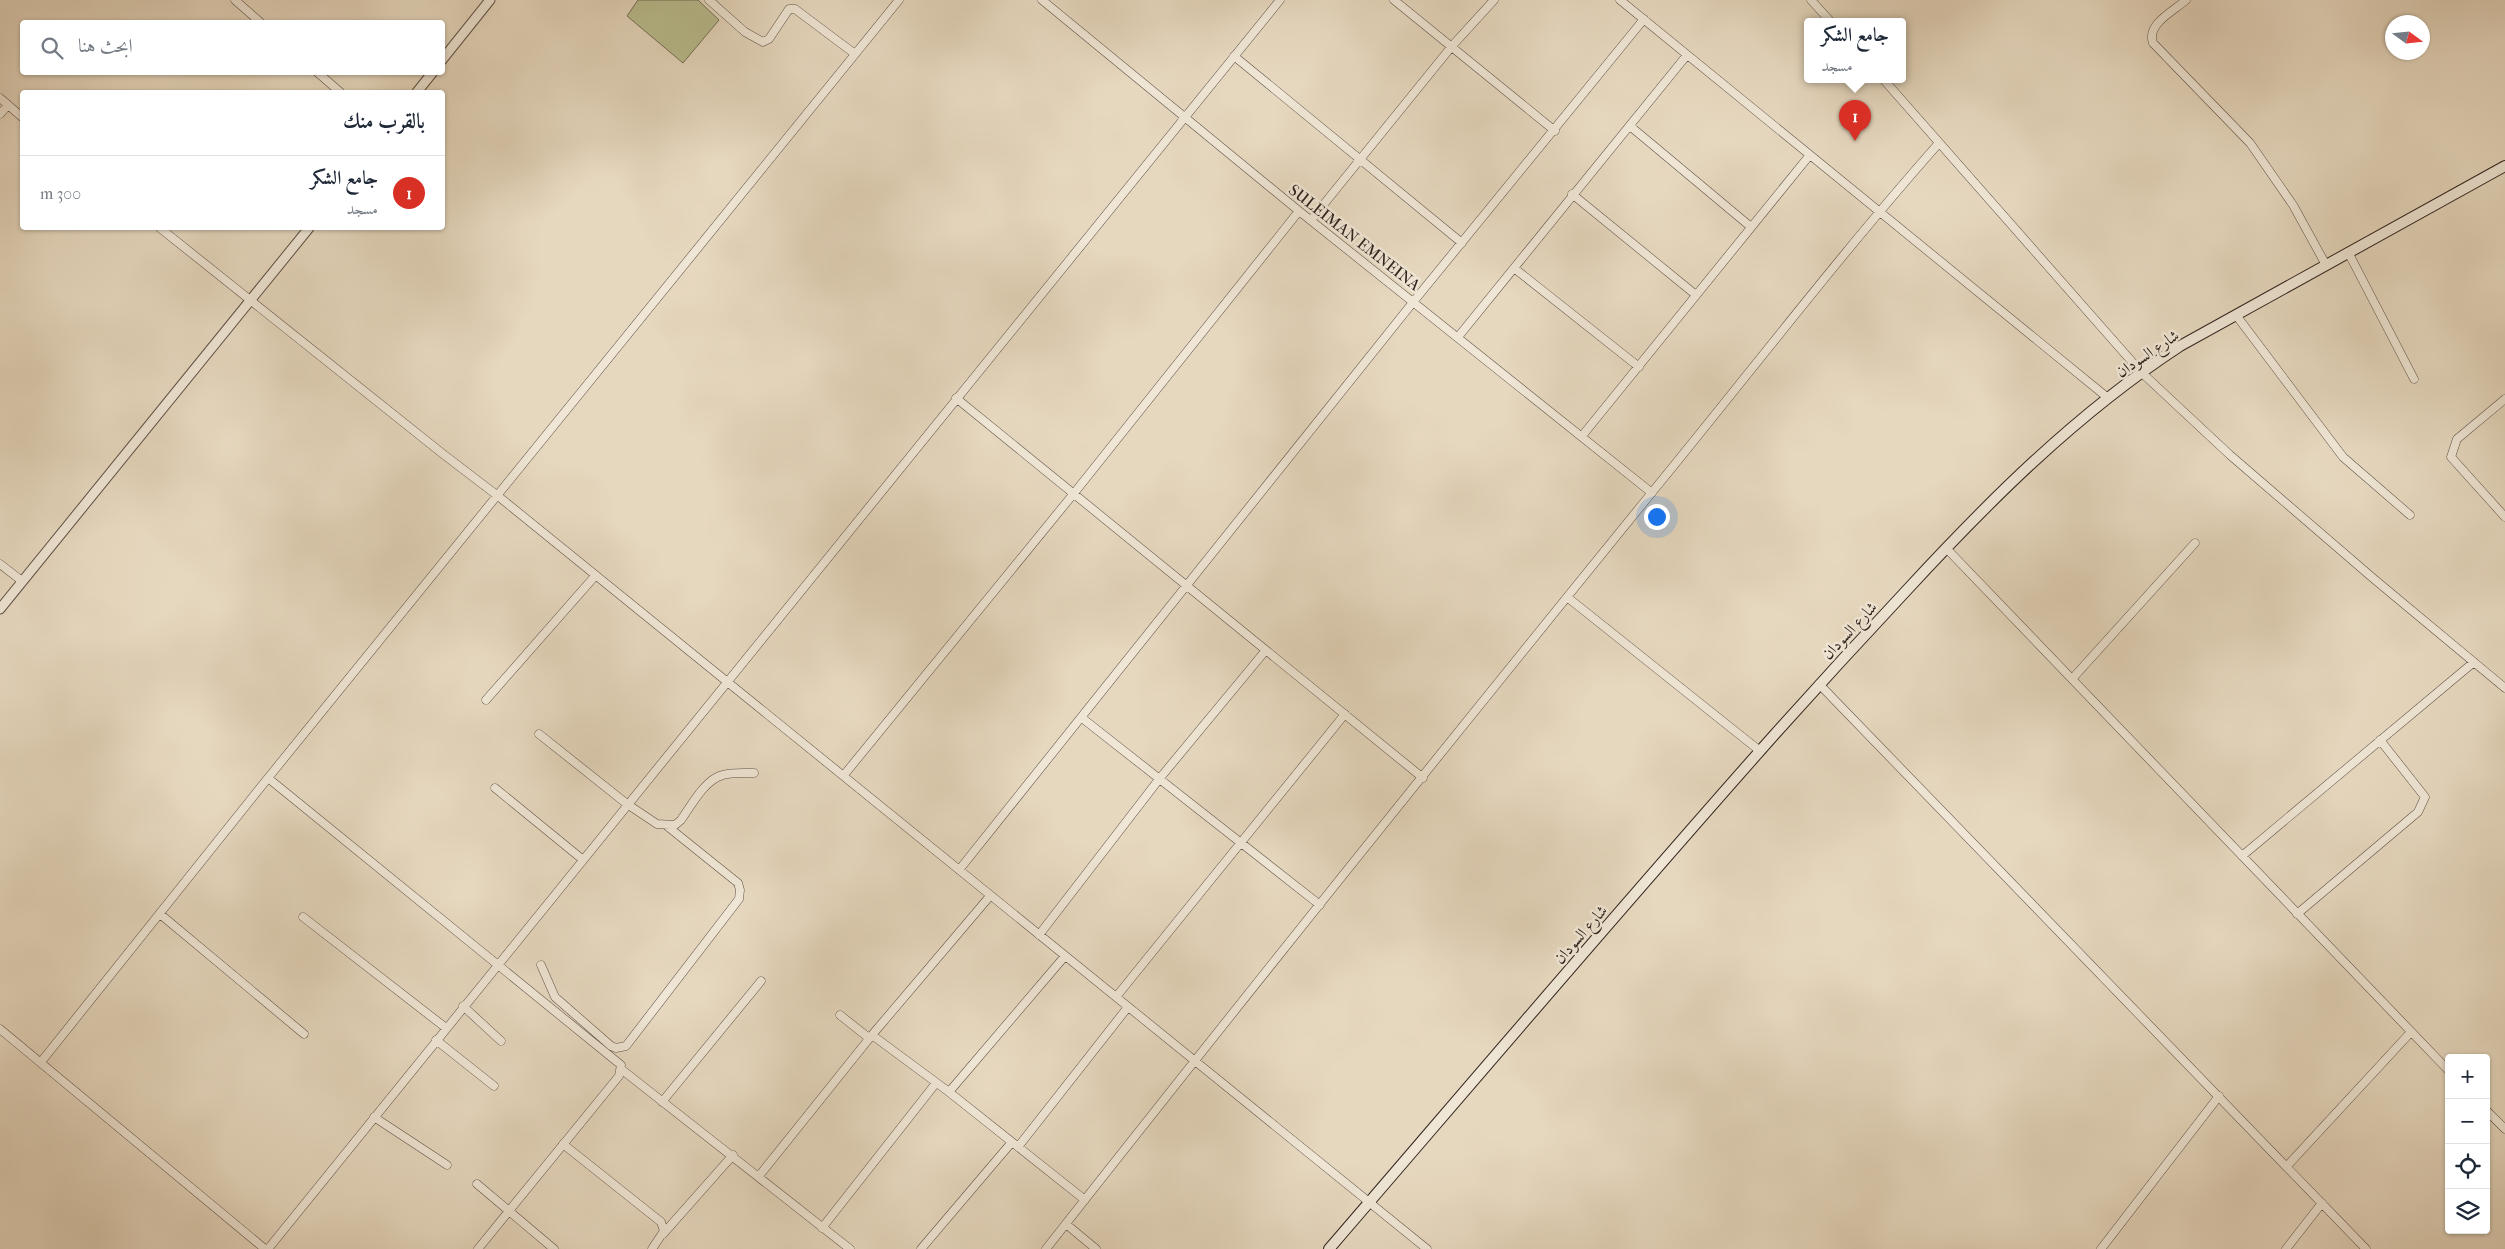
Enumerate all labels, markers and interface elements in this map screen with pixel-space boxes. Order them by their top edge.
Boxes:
north arrow [2385,15,2430,60]
popup [1804,18,1906,83]
search box [20,20,445,75]
text: جامع الشكر [1821,24,1889,46]
icon: search [38,34,66,62]
text: ابحث هنا [78,35,133,57]
text: مسجد [1821,56,1853,75]
pin: 1 [1839,100,1871,141]
text: بالقرب منك [343,109,425,133]
text: جامع الشكر [311,167,378,189]
street label: SULEIMAN EMNEINA [1285,180,1425,295]
text: 300 m [40,184,81,203]
text: 1 [406,184,412,203]
text: مسجد [347,199,378,218]
street label: شارع السودان [2112,325,2185,385]
your location [1644,504,1670,530]
street label: شارع السودان [1818,598,1884,666]
street label: شارع السودان [1550,901,1614,970]
map controls [2445,1054,2490,1234]
button: + [2445,1054,2490,1099]
button: − [2445,1099,2490,1144]
button: locate [2445,1144,2490,1189]
button: layers [2445,1189,2490,1234]

